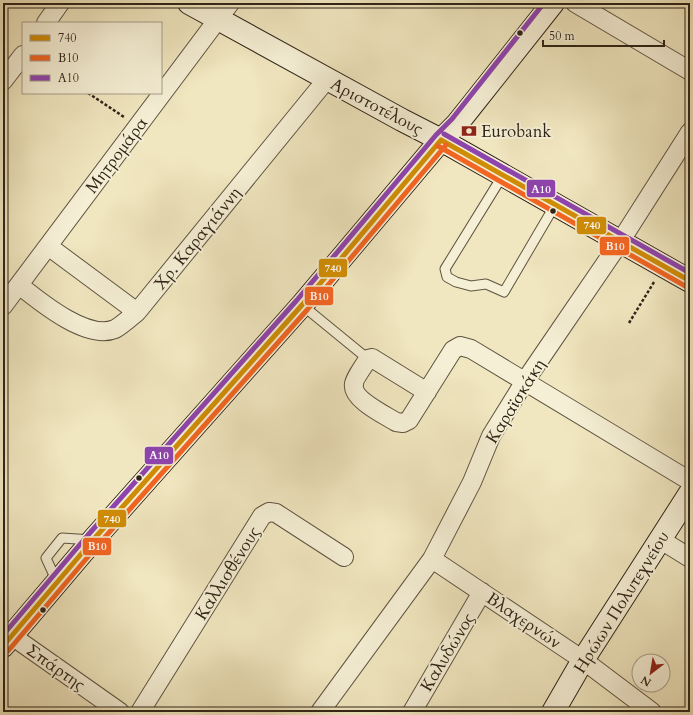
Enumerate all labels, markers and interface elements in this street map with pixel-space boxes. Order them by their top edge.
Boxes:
legend [22,22,162,94]
scale bar [543,22,664,48]
unlabelled marker [515,28,525,38]
text: 50 m [549,28,576,44]
text: 740 [58,30,76,46]
text: Β10 [58,50,78,66]
text: Α10 [58,70,79,86]
street label: Αριστοτέλους [327,72,427,140]
street label: Μητρομάρα [80,112,153,198]
place label: Eurobank [481,120,552,143]
bank icon: Eurobank [460,122,478,140]
line badge: Α10 [526,179,556,198]
street label: Χρ. Καραγιάννη [149,182,246,295]
text: Α10 [531,182,551,197]
unlabelled marker [548,206,558,216]
line badge: 740 [576,216,607,235]
text: 740 [584,218,601,233]
line badge: Β10 [599,236,630,256]
text: Β10 [605,239,625,254]
line badge: 740 [318,258,348,278]
text: 740 [325,261,342,276]
line badge: Β10 [304,286,334,306]
text: Β10 [309,289,329,304]
street label: Καραϊσκάκη [480,355,551,448]
line badge: Α10 [144,446,174,465]
text: Α10 [149,448,169,463]
unlabelled marker [134,473,144,483]
line badge: 740 [97,509,127,528]
text: 740 [104,512,121,527]
street label: Καλλισθένους [189,522,265,624]
street label: Ηρώων Πολυτεχνείου [568,527,675,678]
line badge: Β10 [82,537,112,556]
text: Β10 [87,539,107,554]
street label: Βλαχερνών [482,587,566,654]
unlabelled marker [38,605,48,615]
street label: Καλυδώνος [415,609,480,696]
street label: Σπάρτης [22,639,90,696]
north arrow [631,653,671,693]
text: N [638,672,654,690]

